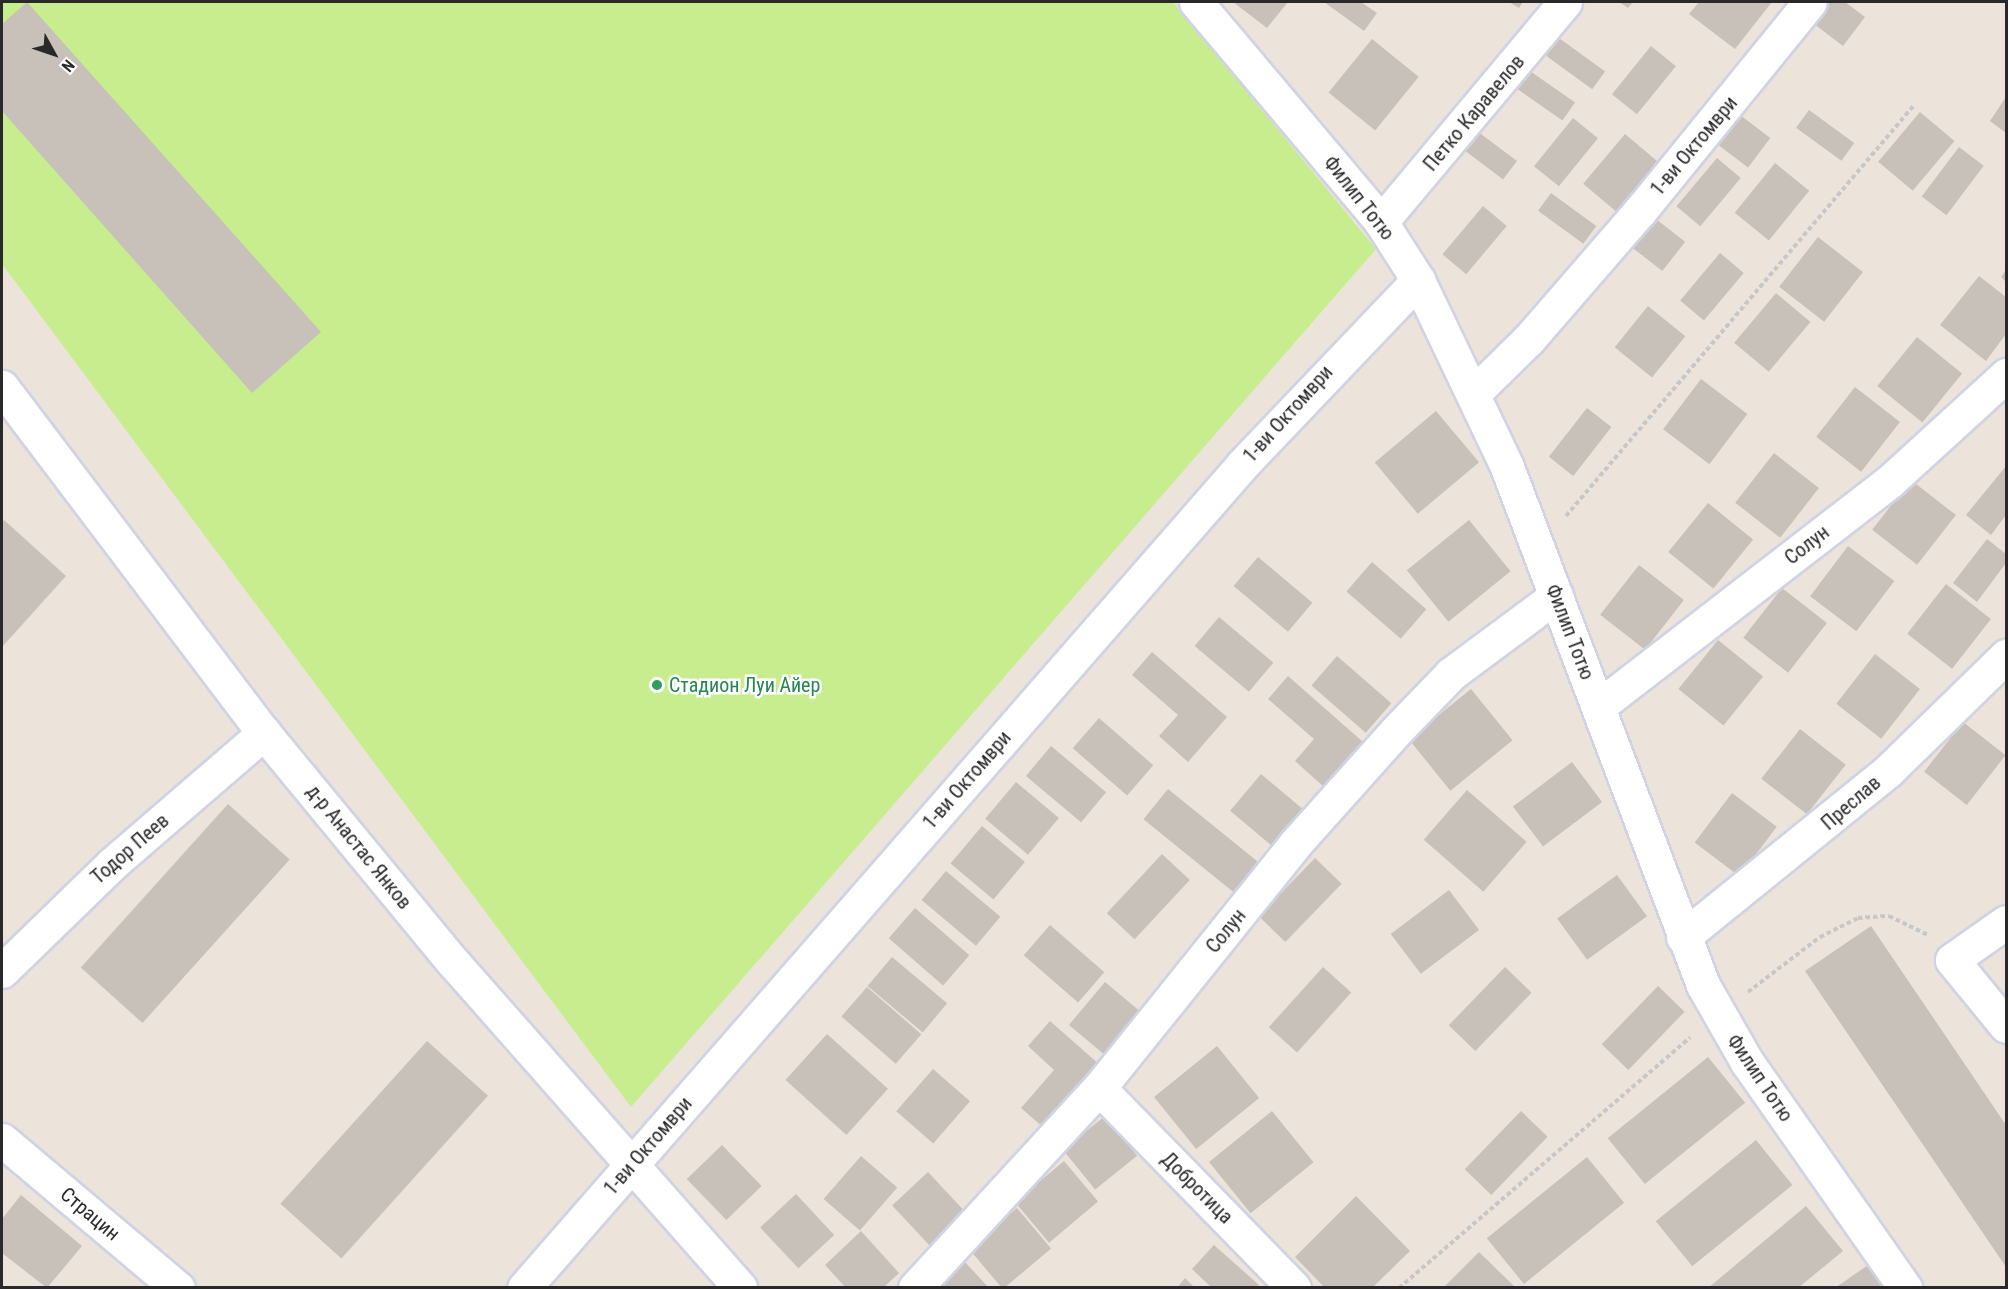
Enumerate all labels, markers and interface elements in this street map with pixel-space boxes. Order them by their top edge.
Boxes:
north arrow [24,24,84,84]
street label: Петко Каравелов [1418,50,1530,176]
text: N [58,56,79,76]
street label: 1-ви Октомври [1645,91,1743,201]
street label: Филип Тотю [1319,151,1399,245]
street label: 1-ви Октомври [1238,360,1338,468]
street label: Солун [1780,520,1834,570]
street label: Филип Тотю [1541,581,1599,683]
place label: Стадион Луи Айер [669,673,820,697]
marker: Стадион Луи Айер [650,678,664,692]
street label: 1-ви Октомври [918,726,1016,834]
street label: Преслав [1816,771,1886,835]
street label: д-р Анастас Янков [301,780,417,914]
street label: Тодор Пеев [86,809,174,889]
street label: Солун [1201,904,1251,958]
street label: Филип Тотю [1722,1030,1798,1126]
street label: 1-ви Октомври [599,1092,697,1200]
street label: Добротица [1156,1147,1238,1229]
street label: Страцин [55,1182,125,1246]

